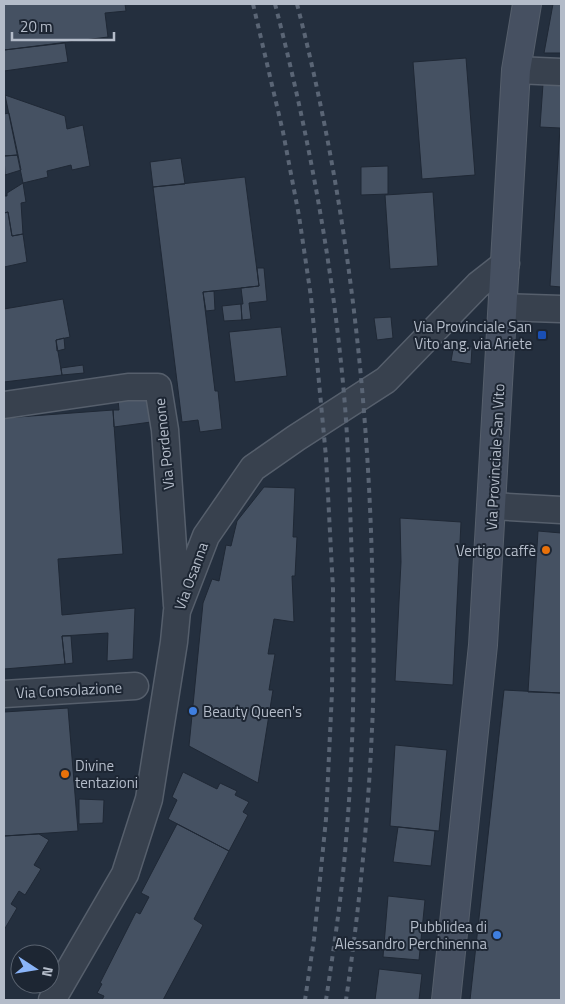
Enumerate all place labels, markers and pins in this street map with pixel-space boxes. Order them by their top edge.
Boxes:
place label: Via Provinciale San Vito ang. via Ariete [414,315,532,355]
marker: Via Provinciale San Vito ang. via Ariete [536,329,548,341]
place label: Vertigo caffè [456,539,536,562]
marker: Vertigo caffè [540,544,552,556]
place label: Beauty Queen's [203,700,302,723]
marker: Beauty Queen's [187,705,199,717]
place label: Divine tentazioni [75,754,138,794]
marker: Divine tentazioni [59,768,71,780]
place label: Pubblidea di Alessandro Perchinenna [335,915,487,955]
marker: Pubblidea di Alessandro Perchinenna [491,929,503,941]

